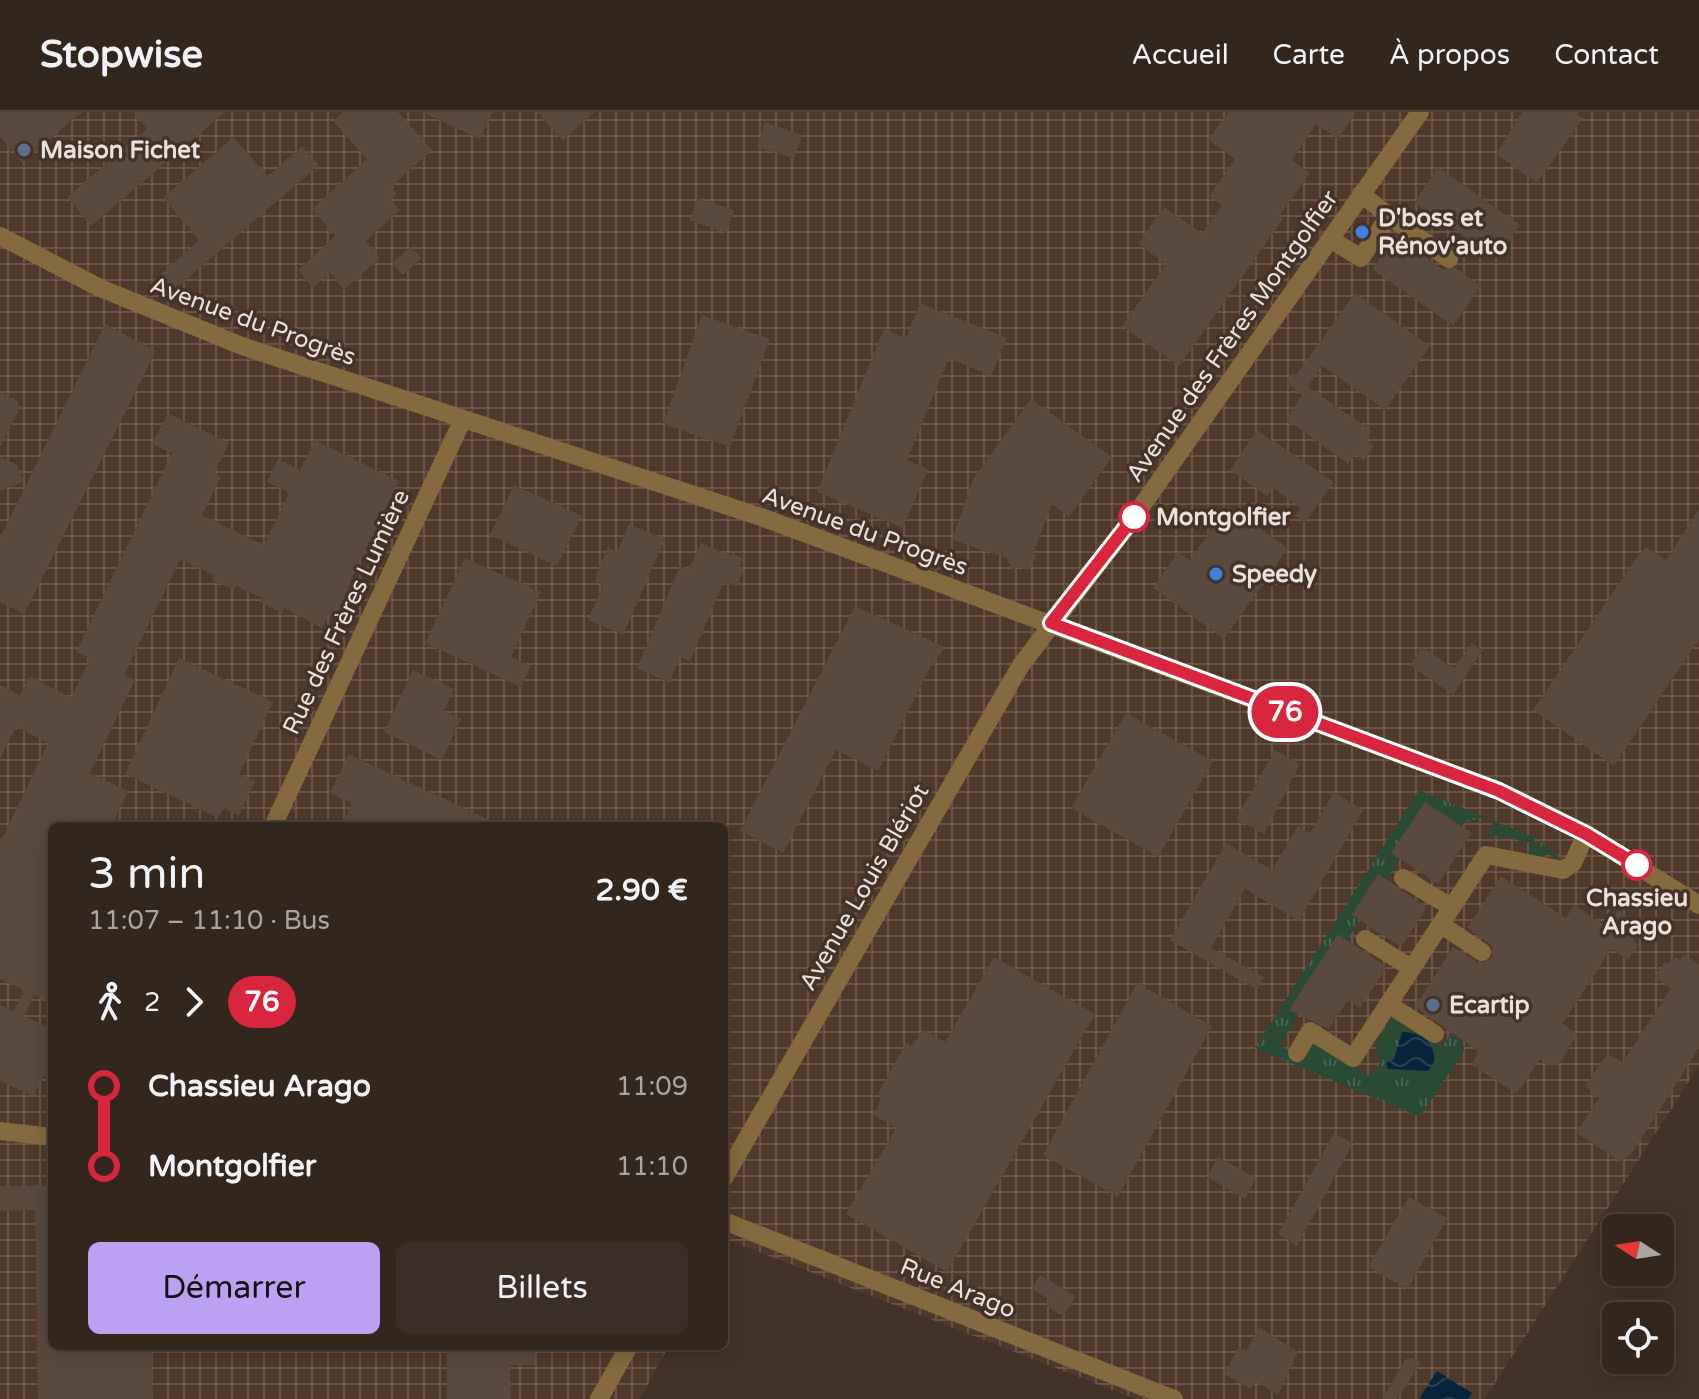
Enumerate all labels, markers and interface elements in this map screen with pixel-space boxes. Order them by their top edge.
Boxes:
text: Stopwise [40,32,203,78]
text: Accueil [1131,38,1229,72]
text: Carte [1273,38,1345,72]
text: À propos [1389,38,1510,72]
text: Contact [1554,38,1659,72]
place label: Maison Fichet [40,136,201,165]
marker: Maison Fichet [15,141,33,159]
street label: Avenue des Frères Montgolfier [1120,184,1345,488]
place label: D'boss et Rénov'auto [1378,204,1507,261]
marker: D'boss et Rénov'auto [1353,223,1371,241]
street label: Avenue du Progrès [146,271,360,372]
street label: Avenue du Progrès [758,481,972,582]
street label: Rue des Frères Lumière [277,485,416,739]
marker: Montgolfier [1119,502,1149,532]
place label: Montgolfier [1156,503,1291,532]
place label: Speedy [1232,560,1317,589]
marker: Speedy [1207,565,1225,583]
line badge: 76 [1249,686,1321,738]
text: 76 [1267,695,1303,729]
street label: Avenue Louis Blériot [793,779,935,996]
text: 3 min [88,848,205,901]
marker: Chassieu Arago [1622,850,1652,880]
text: 2.90 € [595,872,688,909]
place label: Chassieu Arago [1586,884,1688,941]
text: 11:07 – 11:10 · Bus [88,905,330,936]
icon: walk [88,980,132,1024]
icon: forward [172,980,216,1024]
text: 76 [244,985,280,1019]
text: 2 [144,987,160,1018]
place label: Ecartip [1449,991,1530,1020]
marker: Ecartip [1424,996,1442,1014]
text: Chassieu Arago [148,1068,371,1105]
text: 11:09 [616,1071,688,1102]
text: Montgolfier [148,1148,316,1185]
text: 11:10 [616,1151,688,1182]
north arrow [1602,1214,1674,1286]
map controls [1602,1214,1674,1374]
button: Démarrer [88,1242,380,1334]
button: Billets [396,1242,688,1334]
street label: Rue Arago [896,1252,1020,1325]
button: locate [1602,1302,1674,1374]

